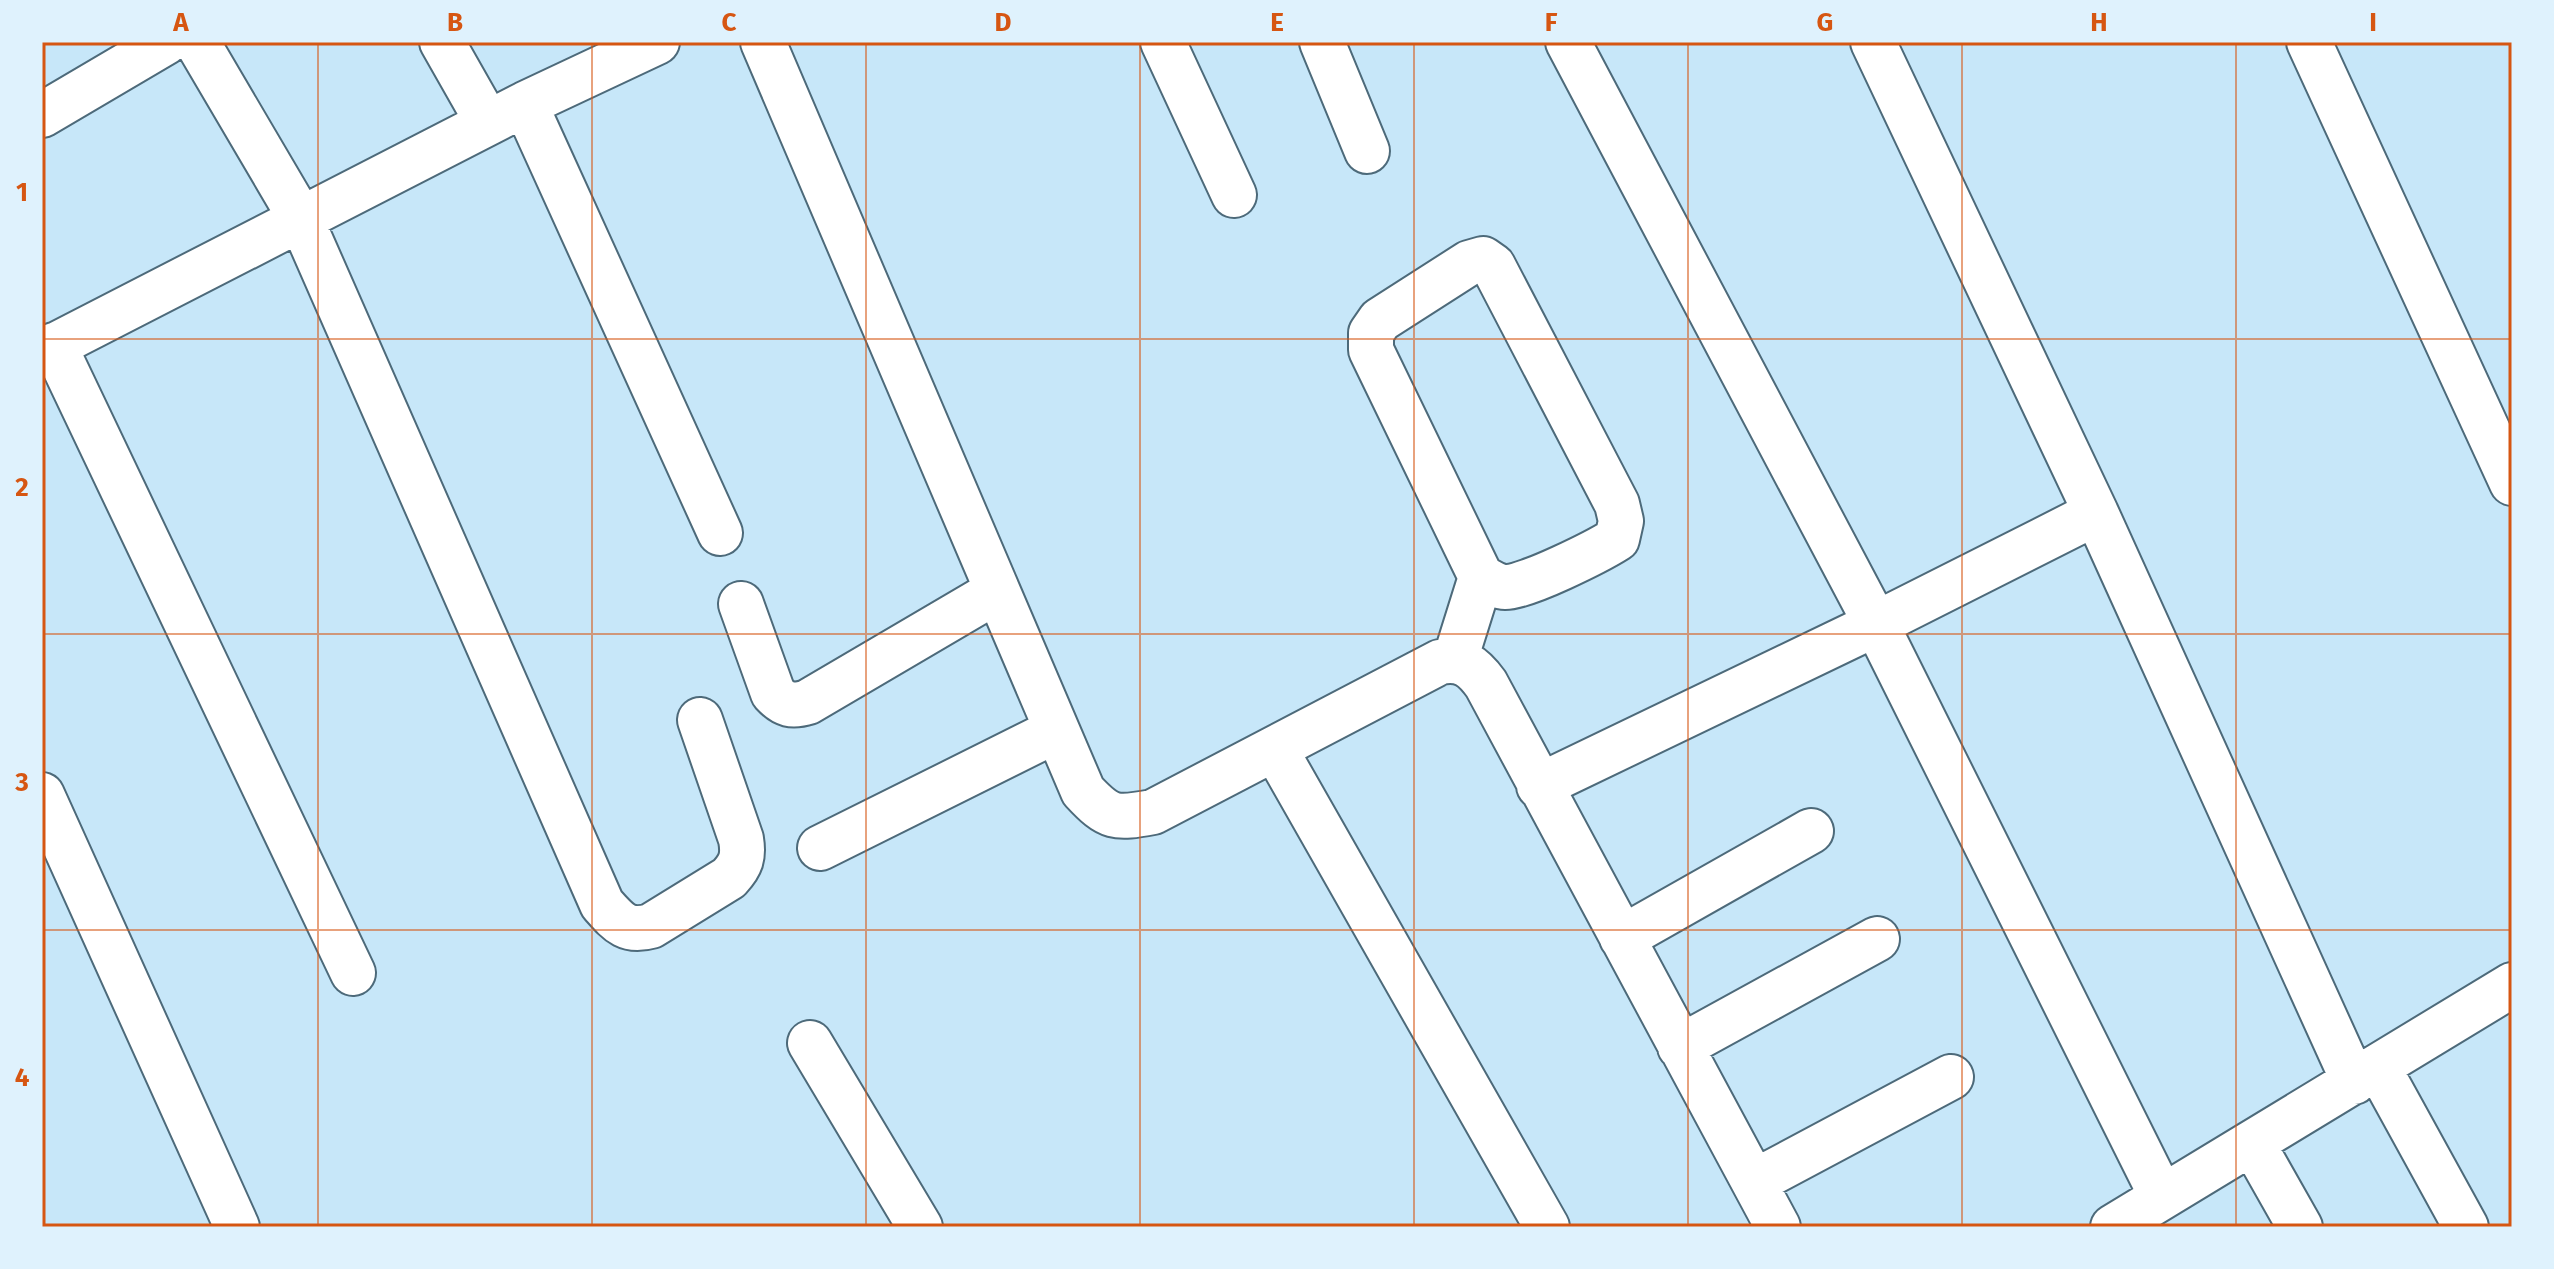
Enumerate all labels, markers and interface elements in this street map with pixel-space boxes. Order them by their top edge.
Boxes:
text: A [172,7,189,38]
text: B [447,7,463,38]
text: C [722,7,737,38]
text: D [995,7,1012,38]
text: E [1270,7,1284,38]
text: F [1545,7,1558,38]
text: G [1817,7,1833,38]
text: H [2090,7,2108,38]
text: I [2369,7,2377,38]
text: 1 [16,177,28,208]
text: 2 [15,472,29,503]
text: 3 [14,767,29,798]
text: 4 [15,1062,30,1093]

